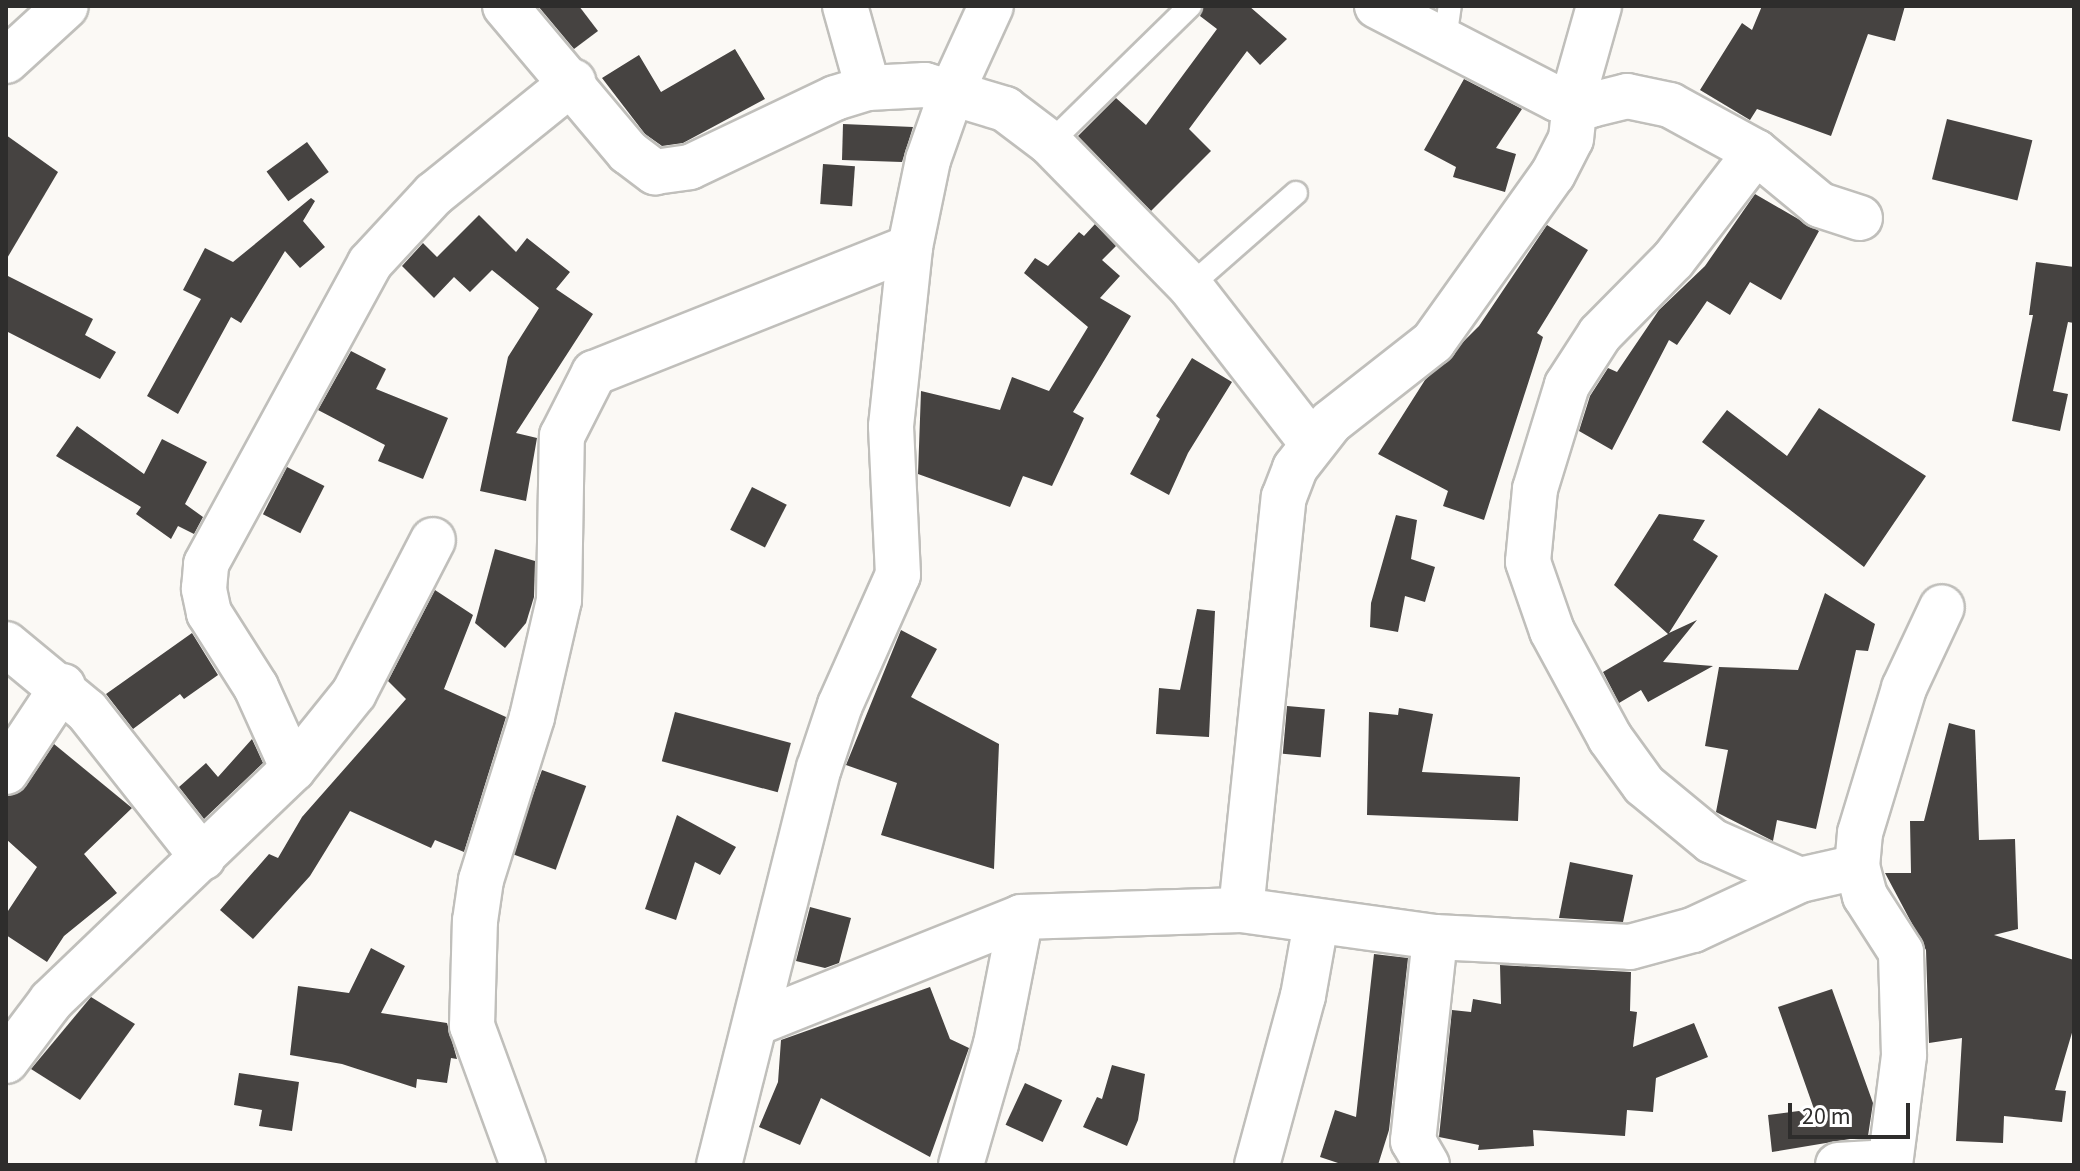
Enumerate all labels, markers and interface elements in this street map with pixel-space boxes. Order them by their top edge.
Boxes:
scale bar [1792,1087,1914,1137]
text: 20 m [1802,1099,1851,1134]

